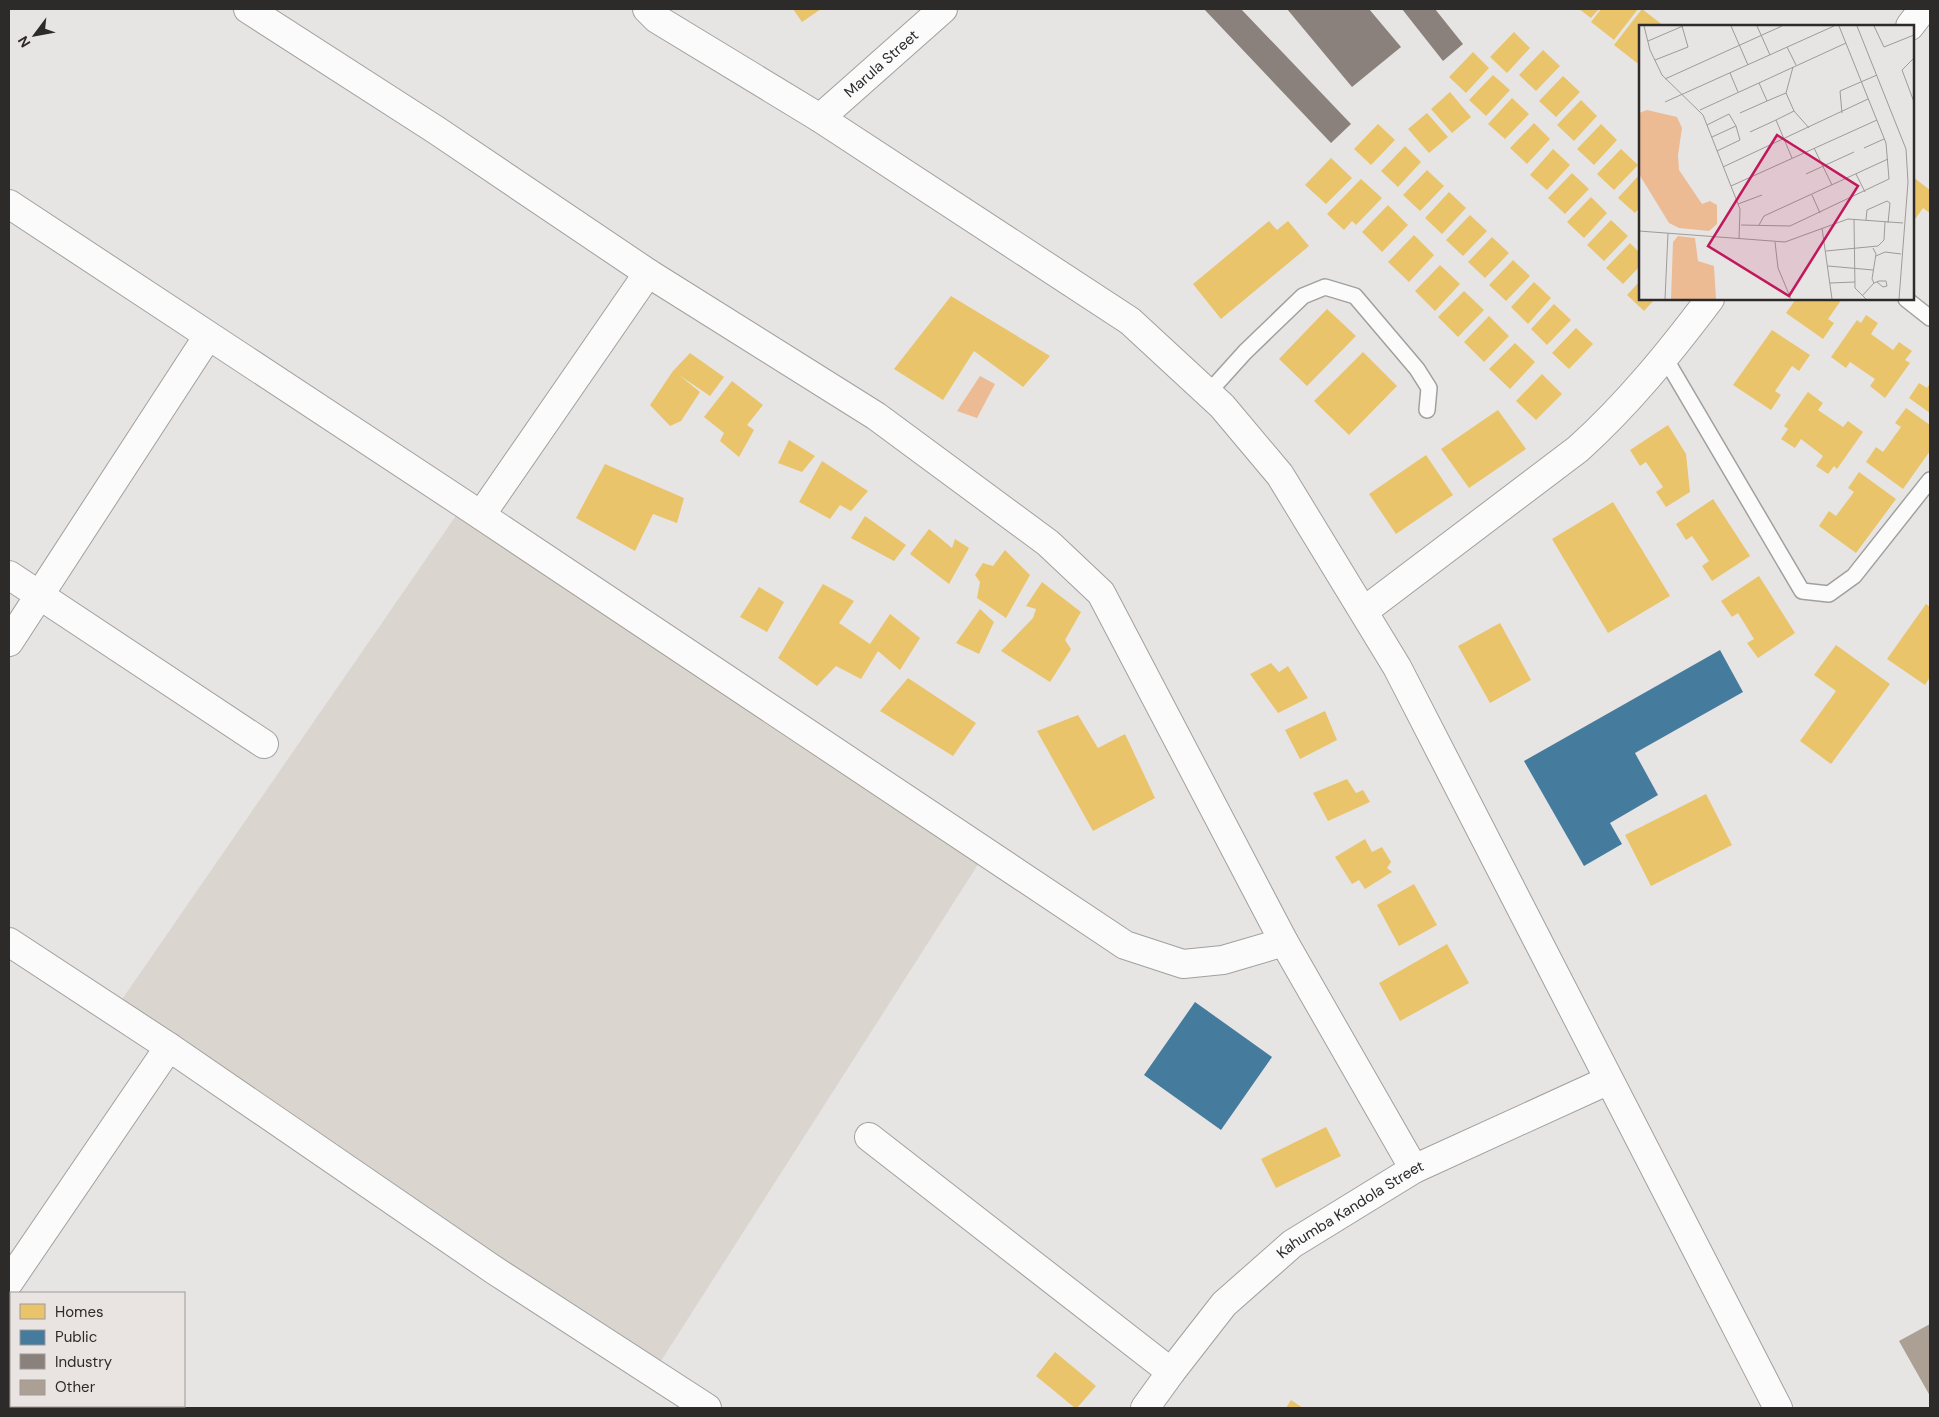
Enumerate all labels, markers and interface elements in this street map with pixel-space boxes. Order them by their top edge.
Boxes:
north arrow [10,10,60,60]
street label: Marula Street [840,25,923,102]
inset map [1639,25,1914,300]
text: N [14,33,34,51]
street label: Kahumba Kandola Street [1272,1156,1427,1263]
legend [10,1292,185,1407]
text: Homes [55,1302,104,1322]
text: Public [55,1327,97,1347]
text: Industry [55,1352,113,1372]
text: Other [55,1377,96,1397]

